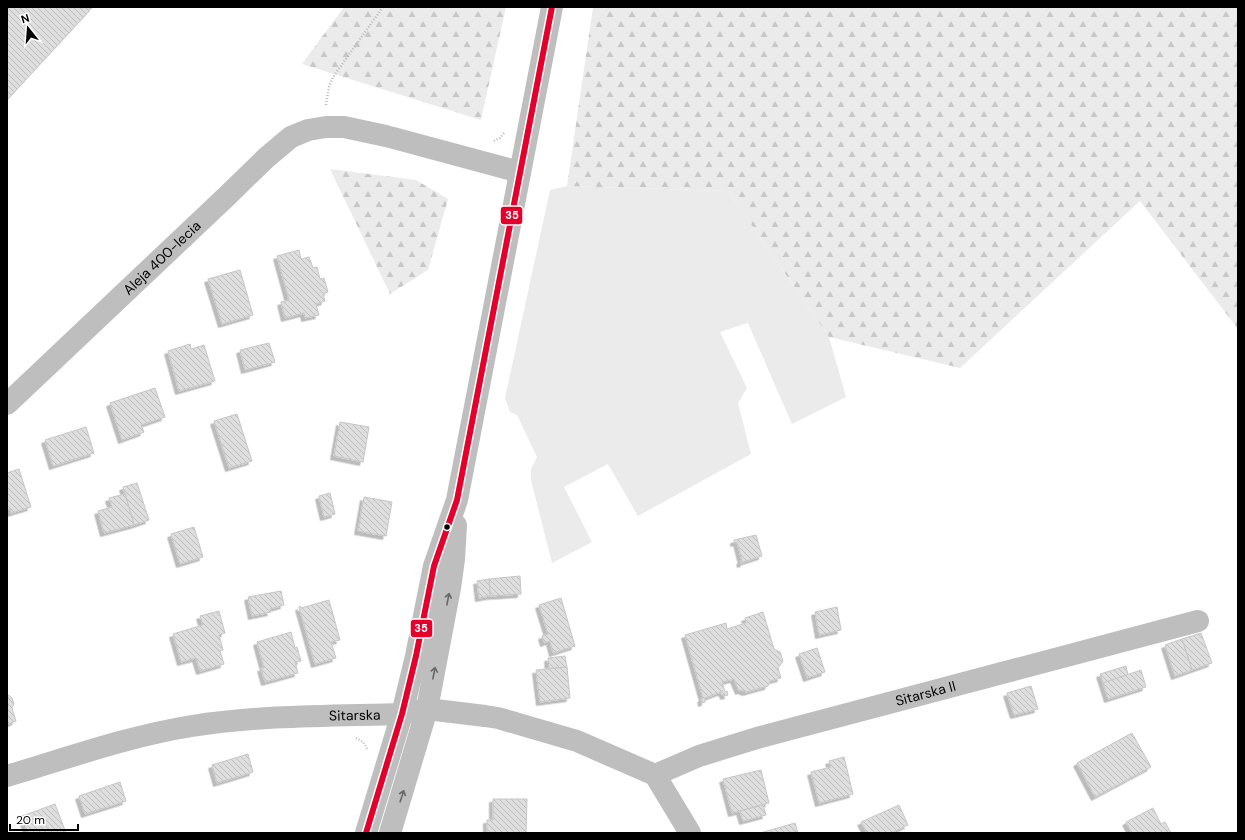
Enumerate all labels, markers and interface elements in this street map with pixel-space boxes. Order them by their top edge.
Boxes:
north arrow [8,8,48,48]
text: N [19,11,31,26]
line badge: 35 [500,206,523,225]
text: 35 [505,208,519,222]
street label: Aleja 400-lecia [119,217,204,299]
unlabelled marker [442,522,452,532]
one-way arrow [445,593,453,606]
line badge: 35 [410,619,433,638]
text: 35 [414,621,428,635]
one-way arrow [430,667,438,680]
street label: Sitarska II [893,677,958,710]
street label: Sitarska [329,706,381,725]
one-way arrow [399,790,406,803]
scale bar [10,806,78,832]
text: 20 m [16,812,45,828]

